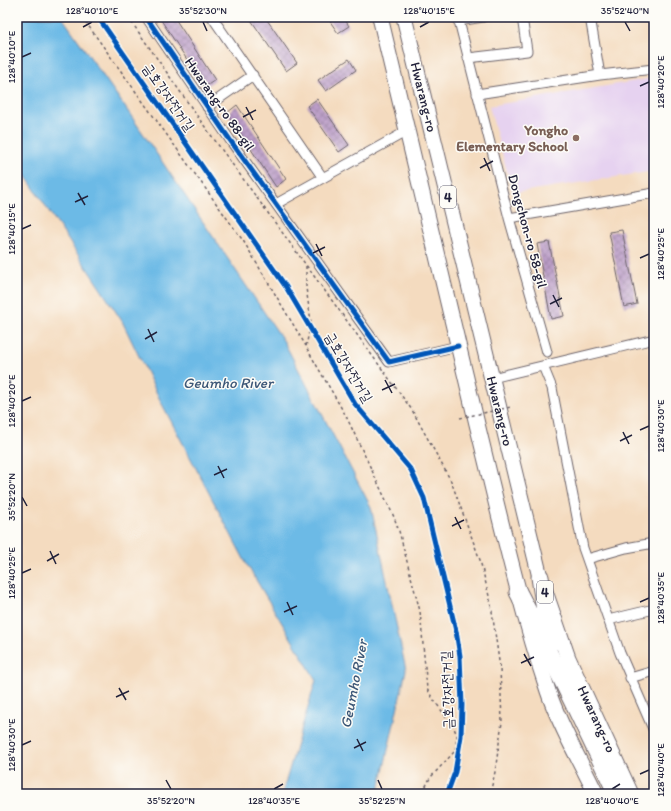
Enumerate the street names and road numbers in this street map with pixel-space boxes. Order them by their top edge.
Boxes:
street label: Hwarang-ro 88-gil [181,54,258,154]
street label: 금호강자전거길 [139,60,199,135]
street label: Hwarang-ro [407,60,440,134]
street label: Dongchon-ro 58-gil [504,172,551,290]
road number: 4 [440,186,456,208]
street label: 금호강자전거길 [321,329,377,406]
street label: Hwarang-ro [483,374,516,448]
road number: 4 [537,581,553,603]
street label: 금호강자전거길 [438,650,457,730]
street label: Hwarang-ro [574,683,619,755]

